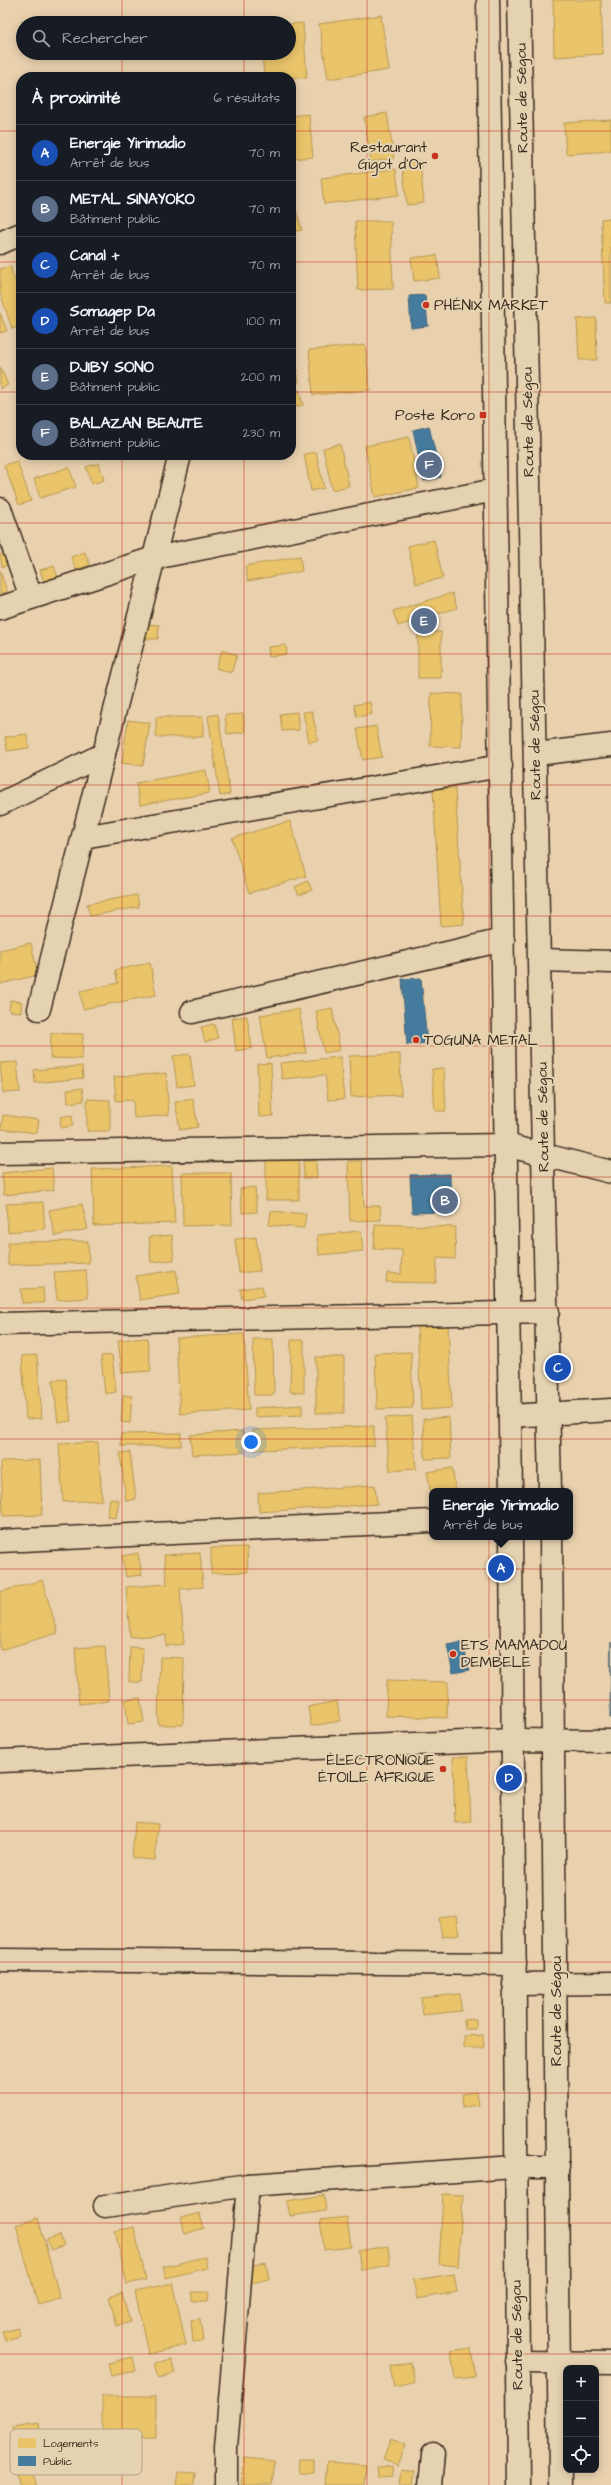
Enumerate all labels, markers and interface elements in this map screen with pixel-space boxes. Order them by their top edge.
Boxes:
search box [16,16,296,60]
icon: search [30,27,52,49]
text: Rechercher [62,28,147,49]
street label: Route de Ségou [511,42,534,153]
text: À proximité [32,86,121,110]
text: 6 résultats [214,89,280,107]
text: Energie Yirimadio [70,133,185,154]
place label: Restaurant Gigot d'Or [350,137,427,176]
text: A [41,144,49,162]
text: 70 m [248,144,280,162]
marker: Restaurant Gigot d'Or [430,151,440,161]
text: Arrêt de bus [70,154,150,172]
text: METAL SINAYOKO [70,189,195,210]
text: B [40,200,50,218]
text: 70 m [248,200,280,218]
text: Bâtiment public [70,210,161,228]
text: Canal + [70,245,120,266]
text: C [40,256,50,274]
text: 70 m [248,256,280,274]
text: Arrêt de bus [70,266,150,284]
place label: PHÉNIX MARKET [434,295,549,316]
marker: PHÉNIX MARKET [421,300,431,310]
text: Somagep Da [70,301,155,322]
text: D [41,312,49,330]
text: 100 m [247,312,280,330]
text: Arrêt de bus [70,322,150,340]
text: DJIBY SONO [70,357,154,378]
street label: Route de Ségou [517,366,540,477]
text: E [41,368,49,386]
text: 200 m [241,368,280,386]
text: Bâtiment public [70,378,161,396]
place label: Poste Koro [395,405,476,426]
marker: Poste Koro [478,410,488,420]
text: BALAZAN BEAUTE [70,413,203,434]
text: F [40,424,50,442]
text: 230 m [242,424,280,442]
text: Bâtiment public [70,434,161,452]
pin: F [416,450,442,480]
pin: E [411,606,437,636]
street label: Route de Ségou [524,689,547,800]
place label: TOGUNA METAL [424,1030,538,1051]
marker: TOGUNA METAL [411,1035,421,1045]
street label: Route de Ségou [532,1061,555,1172]
pin: B [432,1186,458,1216]
pin: C [545,1353,571,1383]
your location [241,1432,261,1452]
popup [429,1488,573,1540]
text: Energie Yirimadio [443,1495,559,1516]
text: Arrêt de bus [443,1516,523,1534]
pin: A [488,1553,514,1583]
place label: ETS MAMADOU DEMBELE [461,1635,567,1673]
marker: ETS MAMADOU DEMBELE [448,1649,458,1659]
place label: ÉLECTRONIQUE ÉTOILE AFRIQUE [318,1750,435,1788]
pin: D [496,1763,522,1793]
marker: ÉLECTRONIQUE ÉTOILE AFRIQUE [438,1764,448,1774]
street label: Route de Ségou [546,1955,568,2066]
street label: Route de Ségou [506,2279,529,2390]
map controls [563,2365,599,2473]
button: + [563,2365,599,2401]
button: − [563,2401,599,2437]
legend [10,2429,142,2475]
text: Logements [43,2436,99,2452]
button: locate [563,2437,599,2473]
text: Public [43,2454,72,2469]

